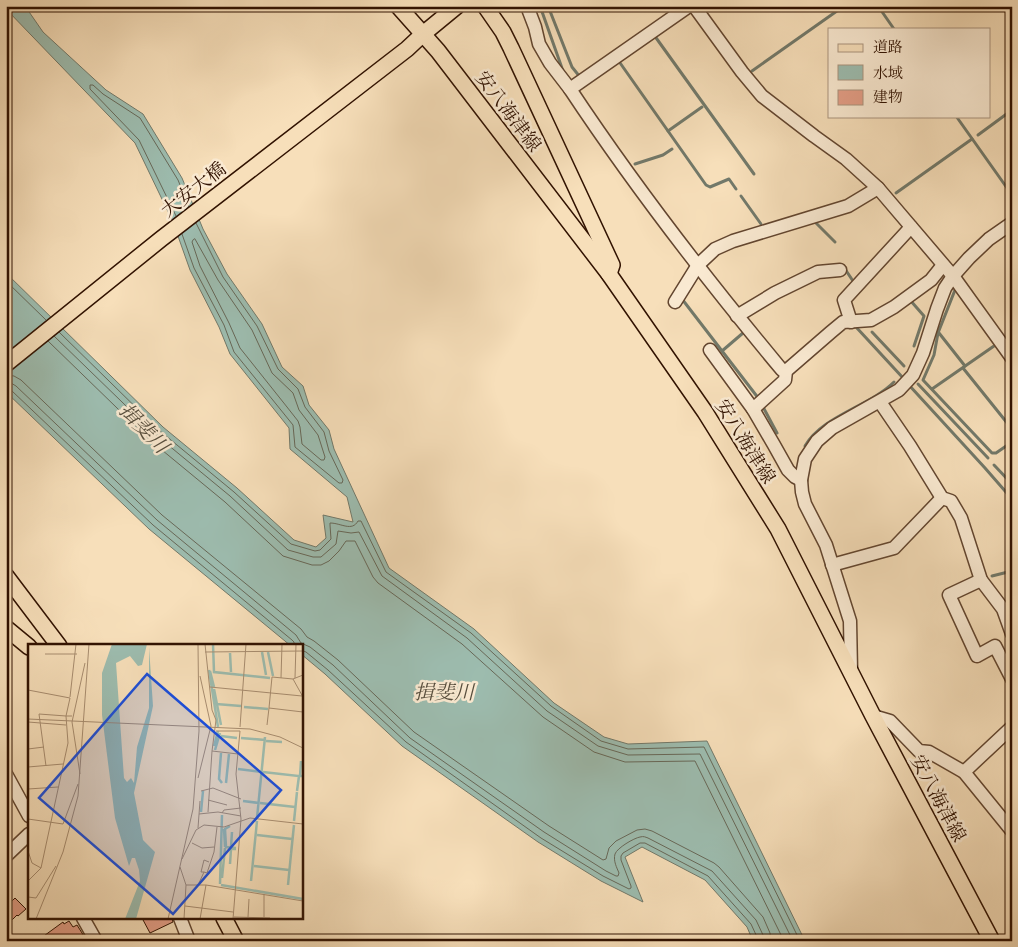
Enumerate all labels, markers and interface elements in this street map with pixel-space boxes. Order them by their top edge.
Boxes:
legend [828,28,990,118]
text: 道路 [873,37,903,56]
text: 水域 [873,63,903,82]
street label: 安八海津線 [470,66,547,157]
text: 建物 [873,87,903,106]
street label: 大安大橋 [156,156,231,223]
street label: 安八海津線 [710,394,781,488]
water label: 揖斐川 [114,397,176,460]
inset map [28,644,302,920]
water label: 揖斐川 [414,679,476,705]
street label: 安八海津線 [905,750,972,846]

